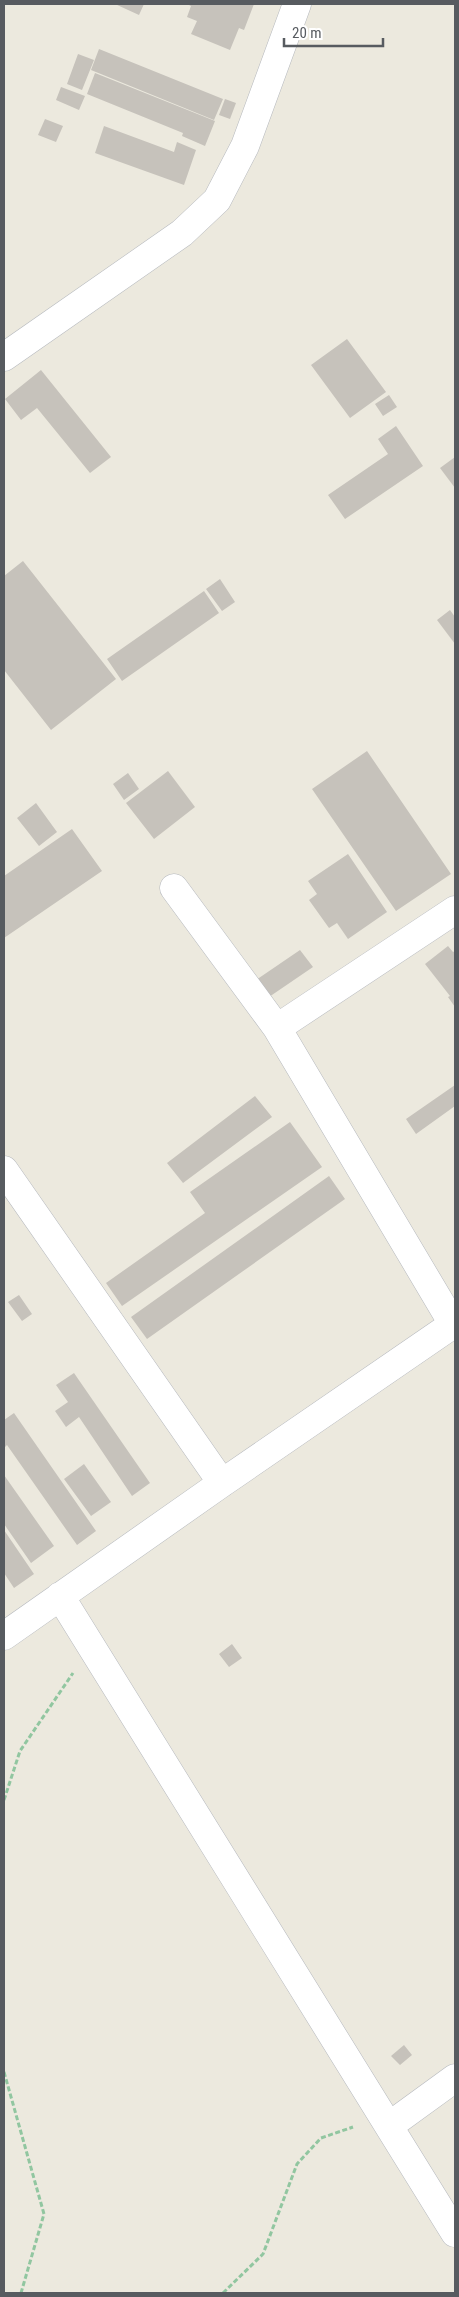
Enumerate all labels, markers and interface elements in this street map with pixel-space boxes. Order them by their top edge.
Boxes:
scale bar [284,15,383,47]
text: 20 m [292,24,322,42]

